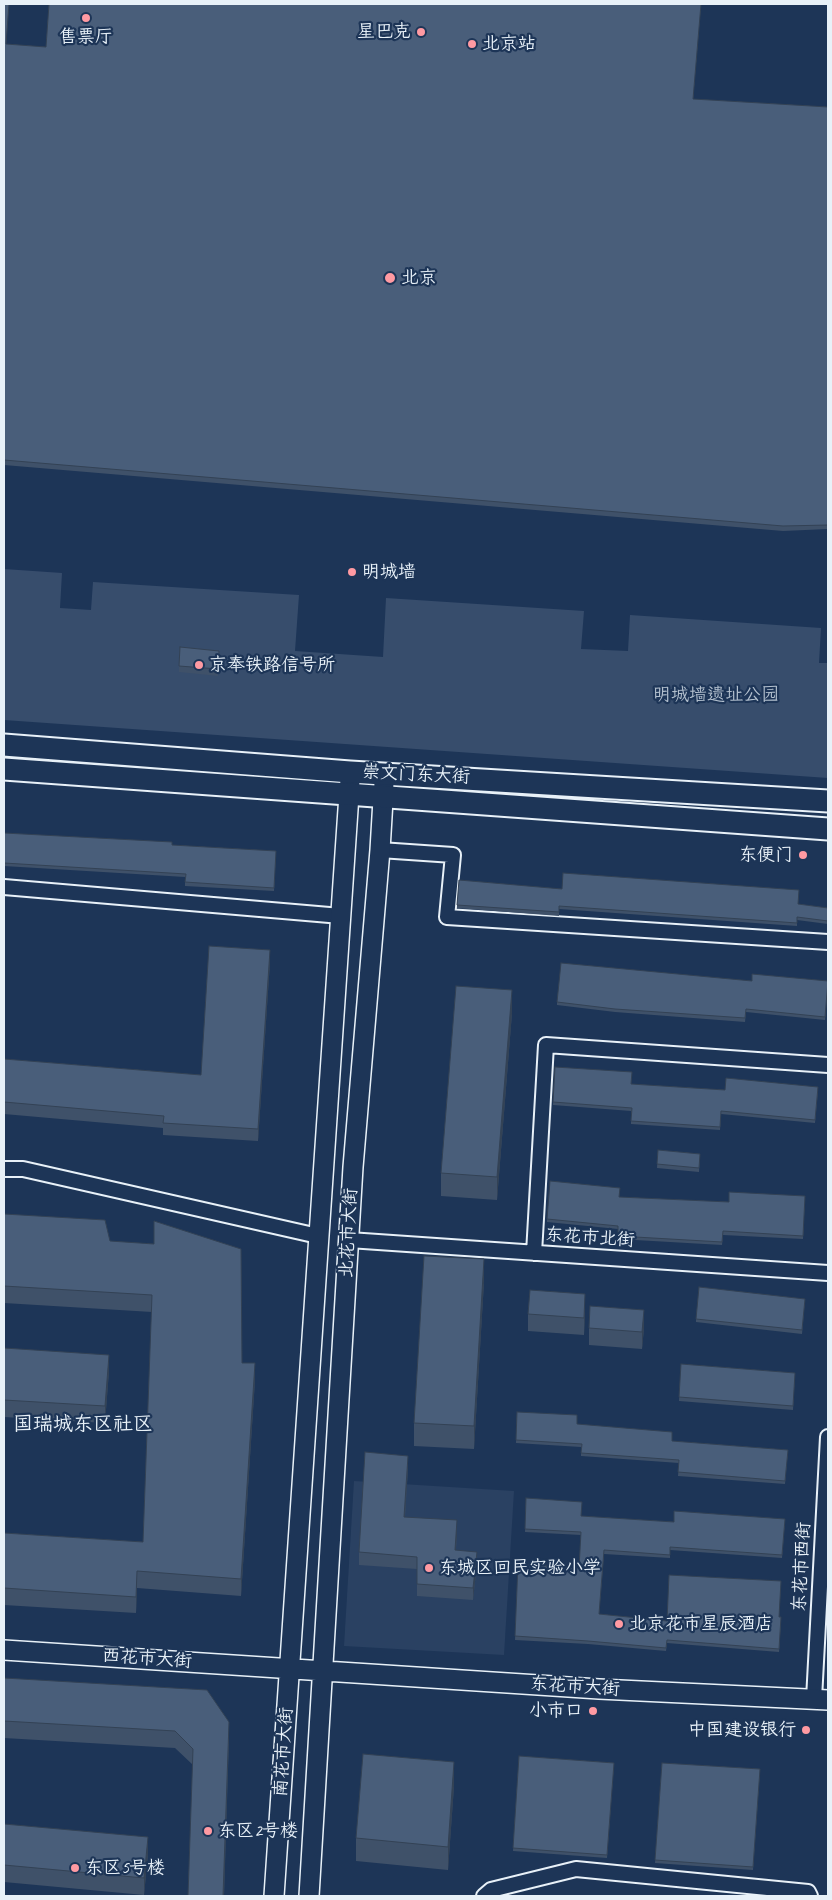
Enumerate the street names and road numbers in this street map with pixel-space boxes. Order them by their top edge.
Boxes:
street label: 崇文门东大街 [362,761,470,789]
street label: 北花市大街 [336,1187,362,1279]
street label: 东花市北街 [544,1224,636,1252]
street label: 东花市西街 [789,1521,815,1613]
street label: 西花市大街 [101,1645,193,1673]
street label: 东花市大街 [529,1673,621,1701]
street label: 南花市大街 [270,1706,298,1798]

